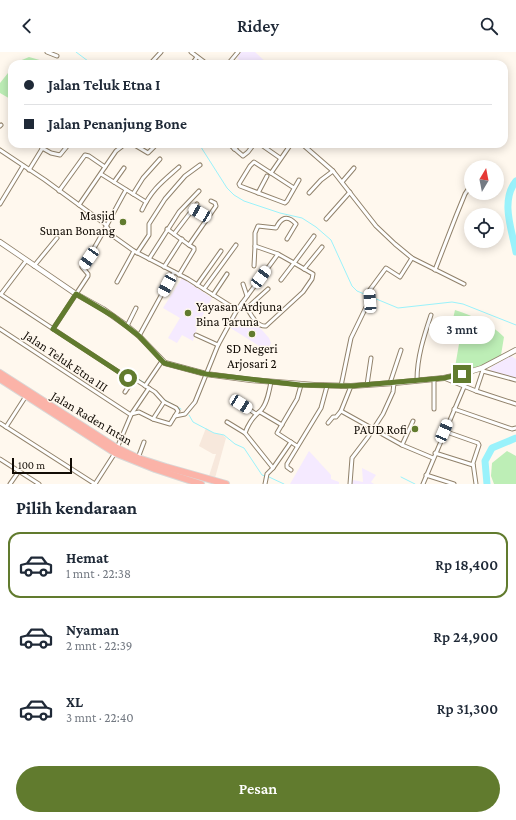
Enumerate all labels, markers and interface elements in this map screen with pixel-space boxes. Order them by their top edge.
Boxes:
icon: back [16,15,38,37]
icon: search [478,15,500,37]
text: Ridey [237,16,279,36]
text: Jalan Teluk Etna I [48,77,160,93]
text: Jalan Penanjung Bone [48,116,187,132]
north arrow [464,160,504,200]
map controls [464,160,504,248]
car [187,202,213,224]
place label: Masjid Sunan Bonang [40,208,116,238]
button: locate [464,208,504,248]
marker: Masjid Sunan Bonang [118,217,128,227]
car [77,245,101,271]
car [249,264,273,290]
car [156,272,178,298]
car [363,289,377,313]
place label: Yayasan Ardjuna Bina Taruna [196,299,282,329]
marker: Yayasan Ardjuna Bina Taruna [183,308,193,318]
callout: 3 mnt [429,316,495,344]
text: 3 mnt [446,322,478,337]
street label: Jalan Teluk Etna III [20,327,111,395]
marker: SD Negeri Arjosari 2 [247,329,257,339]
place label: SD Negeri Arjosari 2 [226,341,278,372]
route end [453,365,471,383]
route start [119,369,137,387]
street label: Jalan Raden Intan [48,387,135,448]
car [228,393,254,415]
car [434,418,454,444]
place label: PAUD Rofi [354,422,407,437]
marker: PAUD Rofi [410,424,420,434]
scale bar [12,456,72,475]
text: 100 m [18,459,45,471]
text: Pilih kendaraan [16,498,137,518]
icon: car [18,547,54,583]
text: Hemat [66,550,109,566]
text: Rp 18,400 [435,557,498,573]
text: 1 mnt · 22:38 [66,566,131,581]
icon: car [18,619,54,655]
text: Nyaman [66,622,119,638]
text: Rp 24,900 [433,629,498,645]
text: 2 mnt · 22:39 [66,638,132,653]
icon: car [18,691,54,727]
text: XL [66,694,83,710]
text: Rp 31,300 [437,701,498,717]
text: 3 mnt · 22:40 [66,710,134,725]
button: Pesan [16,766,500,812]

